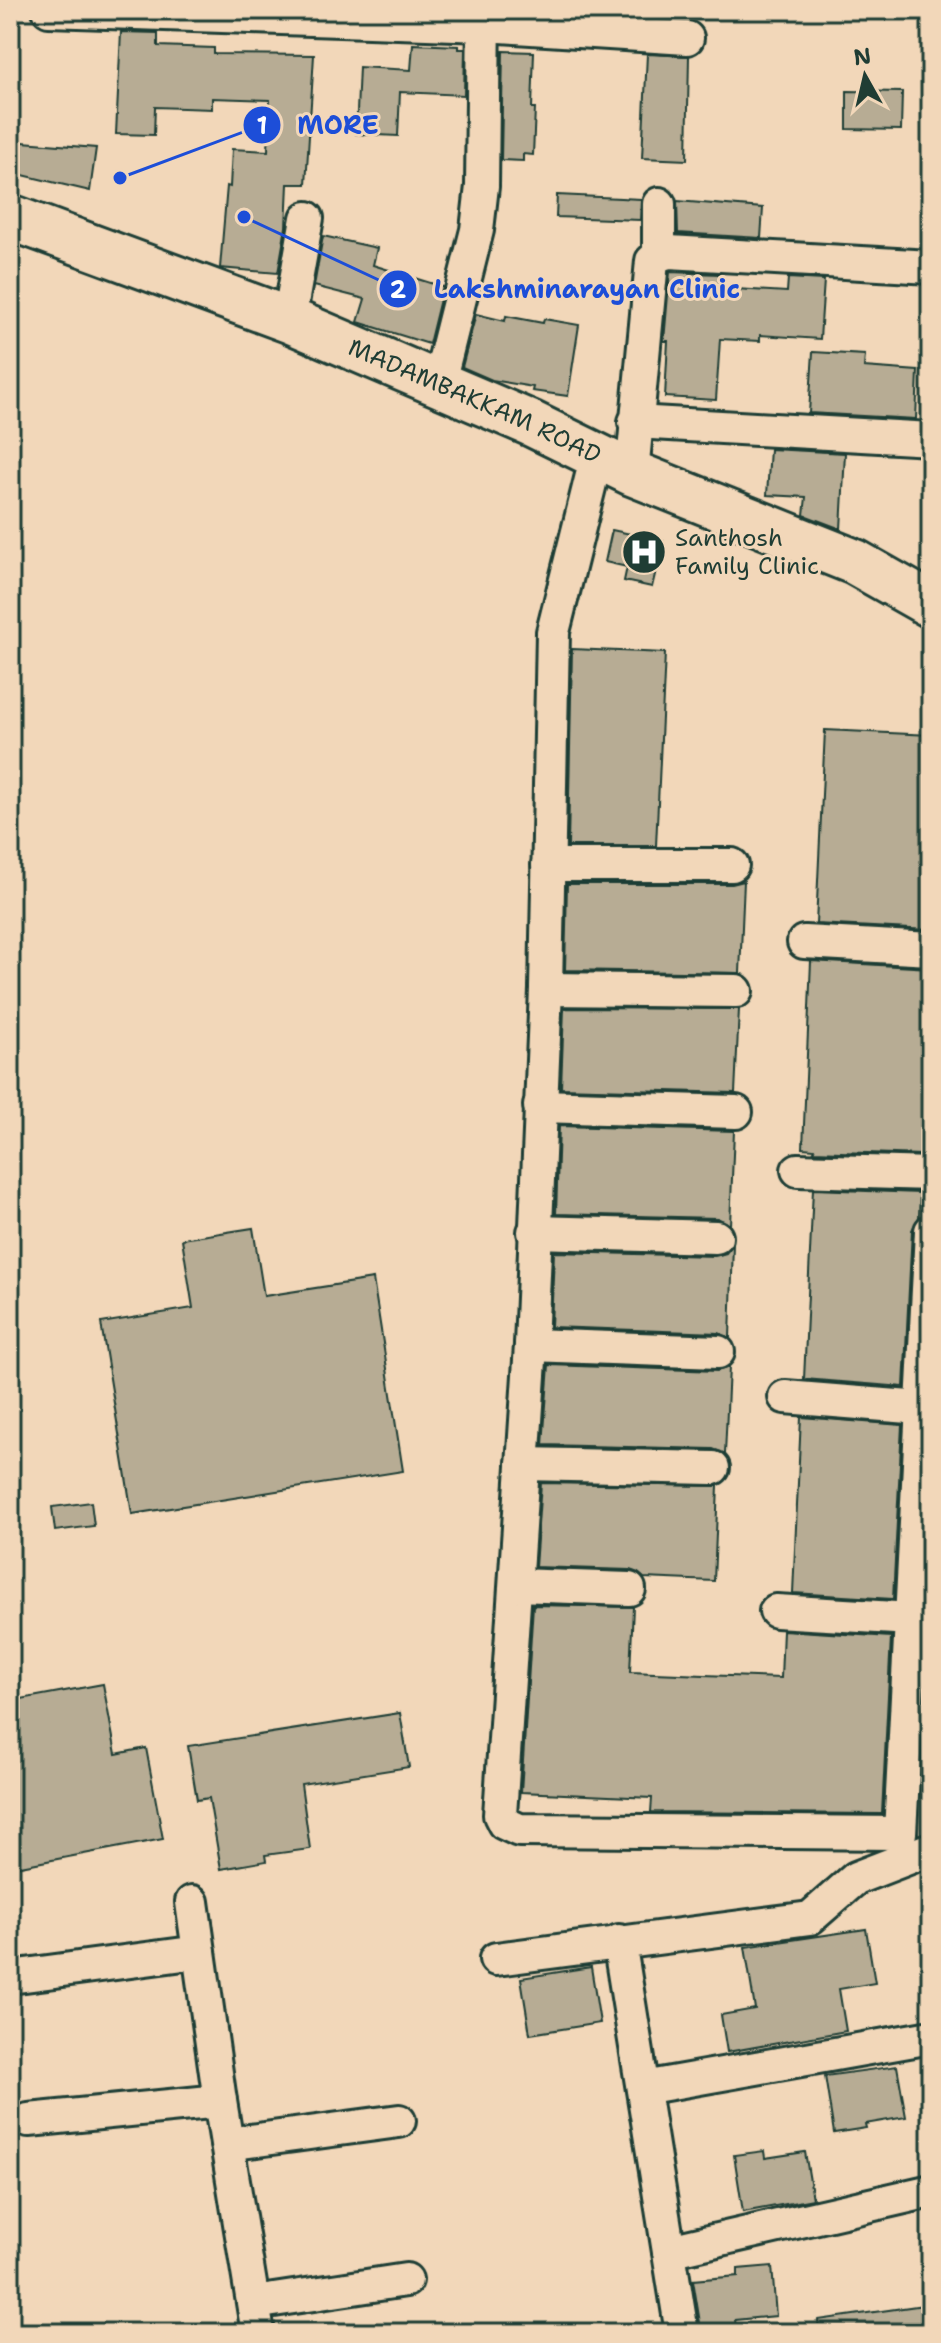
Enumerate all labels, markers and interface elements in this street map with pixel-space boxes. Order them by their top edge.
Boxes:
north arrow [825,36,905,116]
text: N [852,41,873,72]
callout: MORE [242,100,395,150]
text: MORE [297,107,379,142]
text: 1 [257,110,267,142]
callout: Lakshminarayan Clinic [378,264,756,314]
text: Lakshminarayan Clinic [434,271,740,306]
text: 2 [390,274,407,306]
street label: MADAMBAKKAM ROAD [343,331,606,471]
place label: Santhosh Family Clinic [675,522,819,582]
hospital icon: Santhosh Family Clinic [620,528,668,576]

